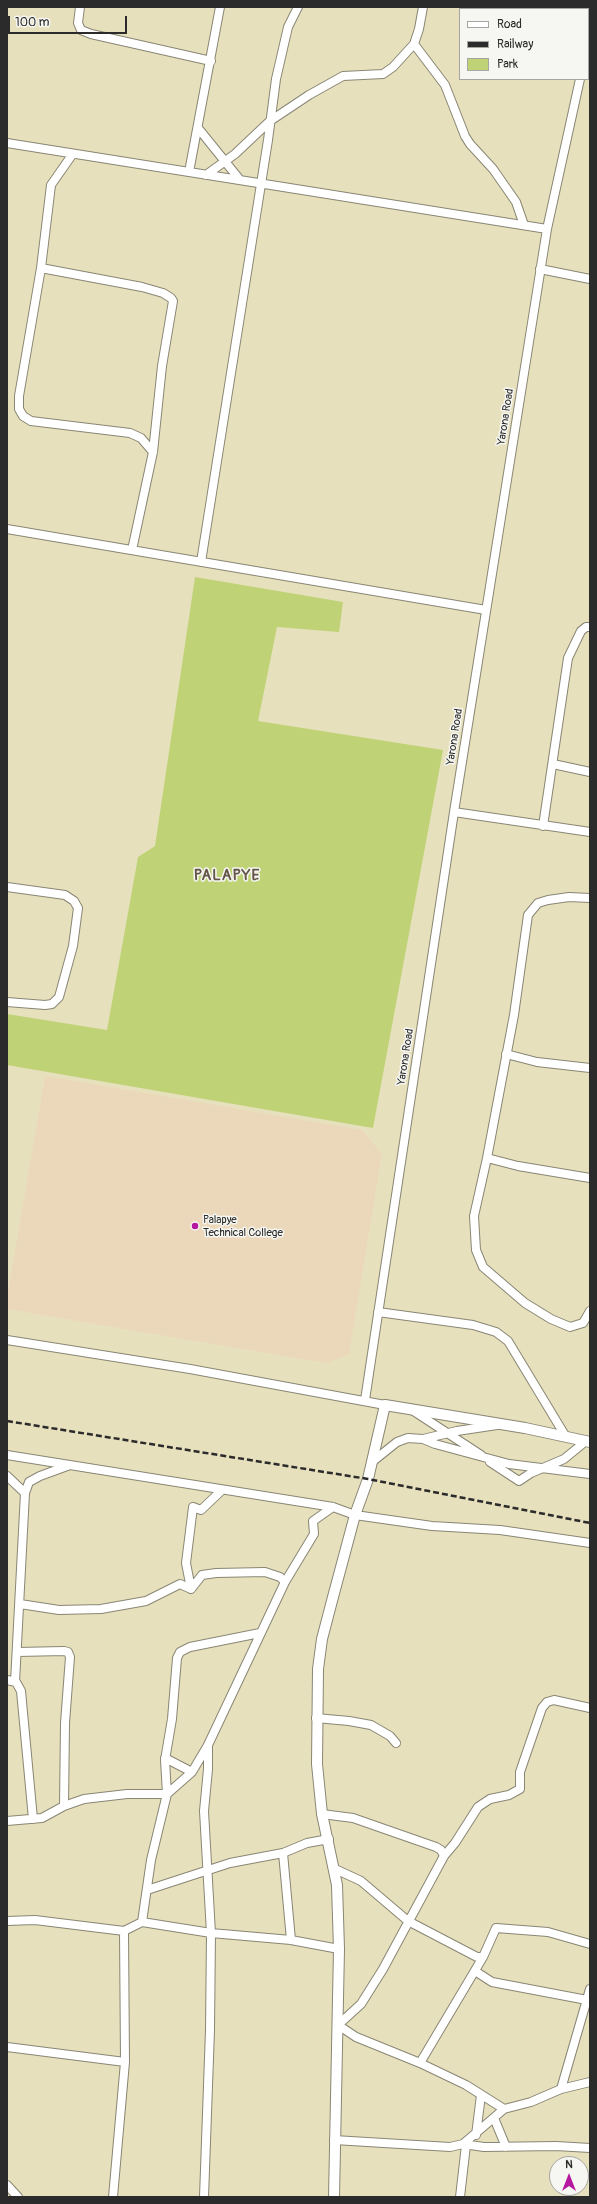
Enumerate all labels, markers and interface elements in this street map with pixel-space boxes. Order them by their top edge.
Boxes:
scale bar [10,8,129,34]
legend [459,8,589,80]
text: 100 m [15,15,49,30]
text: Road [497,17,522,32]
text: Railway [497,37,533,52]
text: Park [497,57,518,72]
street label: Yarona Road [495,388,517,446]
street label: Yarona Road [444,708,466,766]
district label: PALAPYE [194,867,260,885]
street label: Yarona Road [395,1028,417,1086]
place label: Palapye Technical College [203,1213,283,1239]
marker: Palapye Technical College [190,1221,200,1231]
north arrow [549,2156,589,2196]
text: N [565,2158,573,2171]

